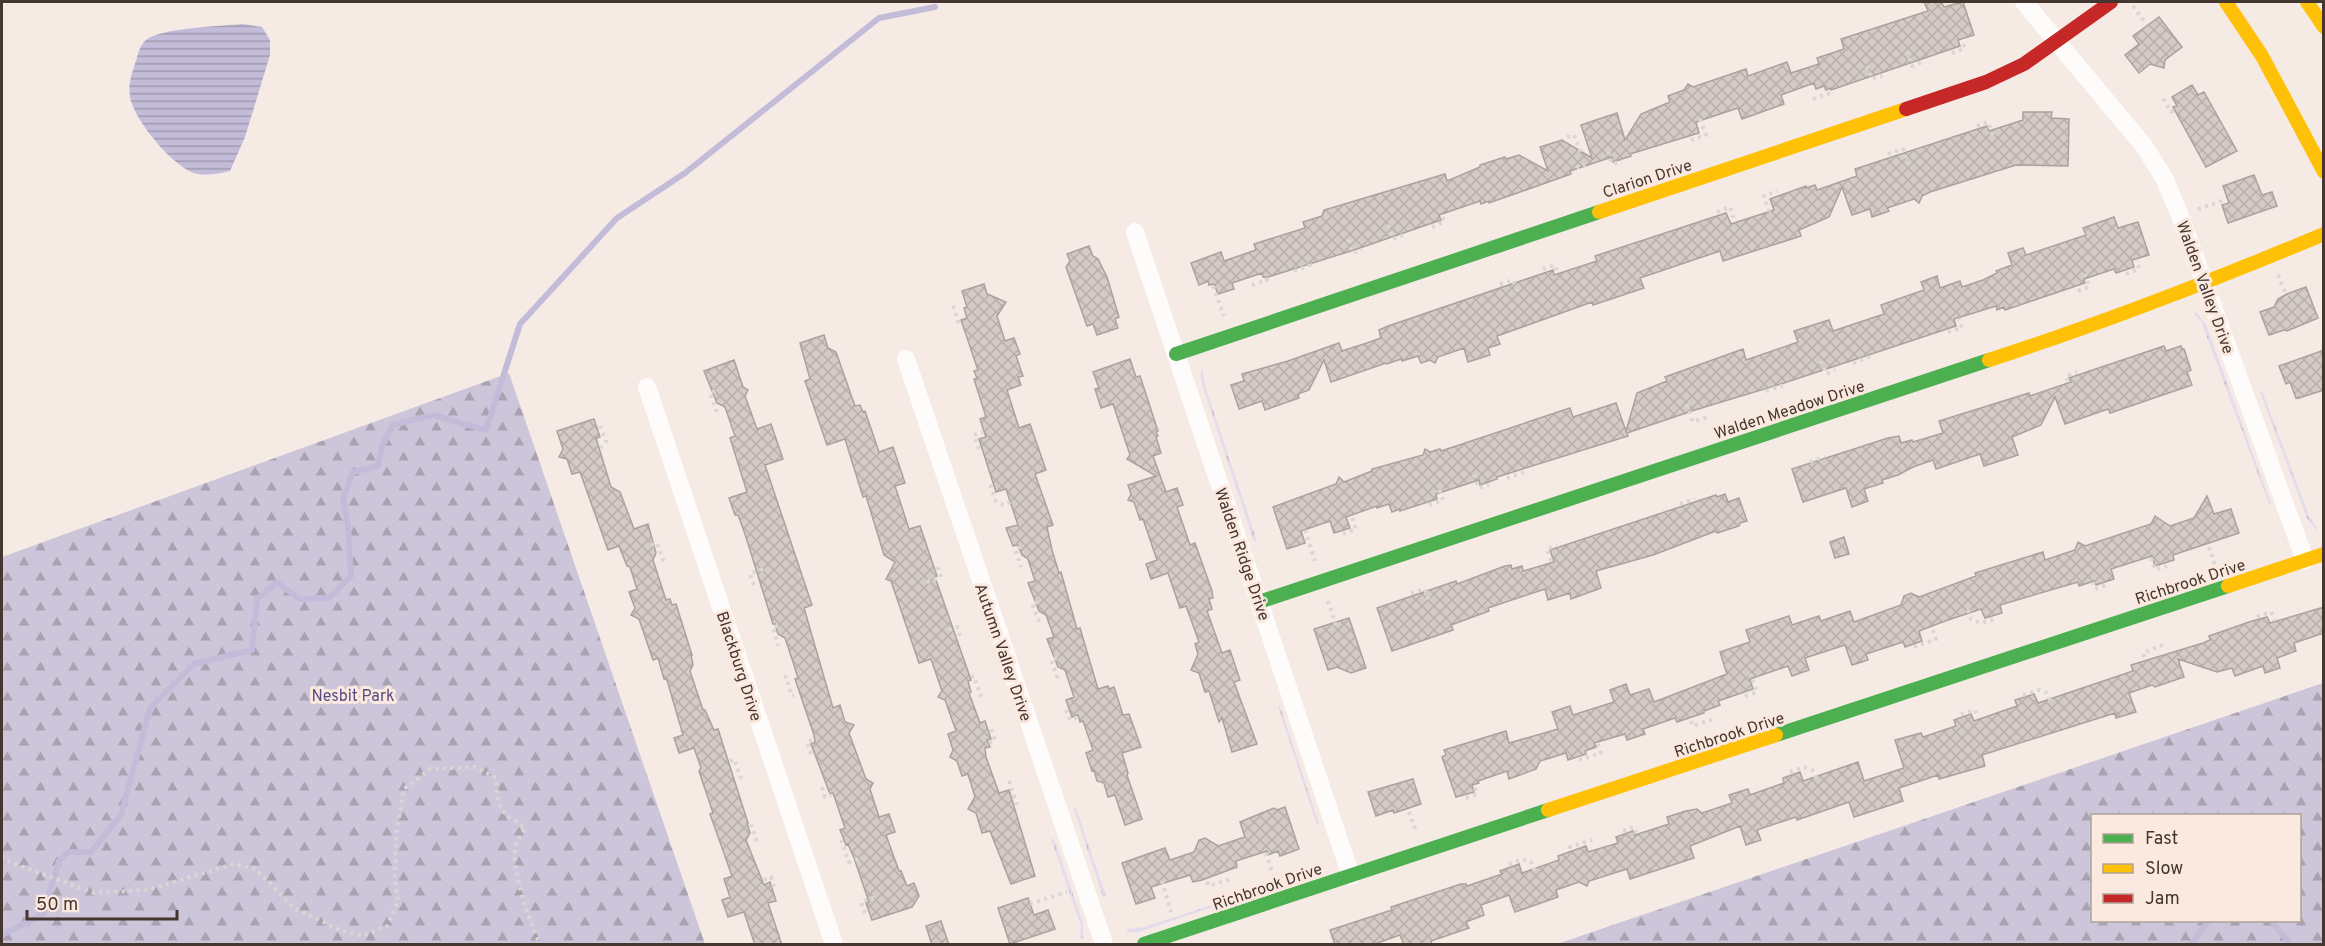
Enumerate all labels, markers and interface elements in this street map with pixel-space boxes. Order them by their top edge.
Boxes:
street label: Clarion Drive [1600,156,1695,204]
street label: Walden Valley Drive [2171,218,2237,357]
street label: Walden Meadow Drive [1712,377,1867,445]
street label: Walden Ridge Drive [1209,486,1273,624]
street label: Richbrook Drive [2133,556,2248,610]
street label: Autumn Valley Drive [969,581,1035,724]
street label: Blackburg Drive [711,609,765,724]
park label: Nesbit Park [311,687,395,707]
street label: Richbrook Drive [1672,709,1787,763]
legend [2091,814,2301,922]
text: Fast [2145,828,2178,851]
text: Slow [2145,858,2183,881]
street label: Richbrook Drive [1210,860,1325,916]
scale bar [27,883,177,921]
text: Jam [2145,888,2180,911]
text: 50 m [36,894,78,917]

